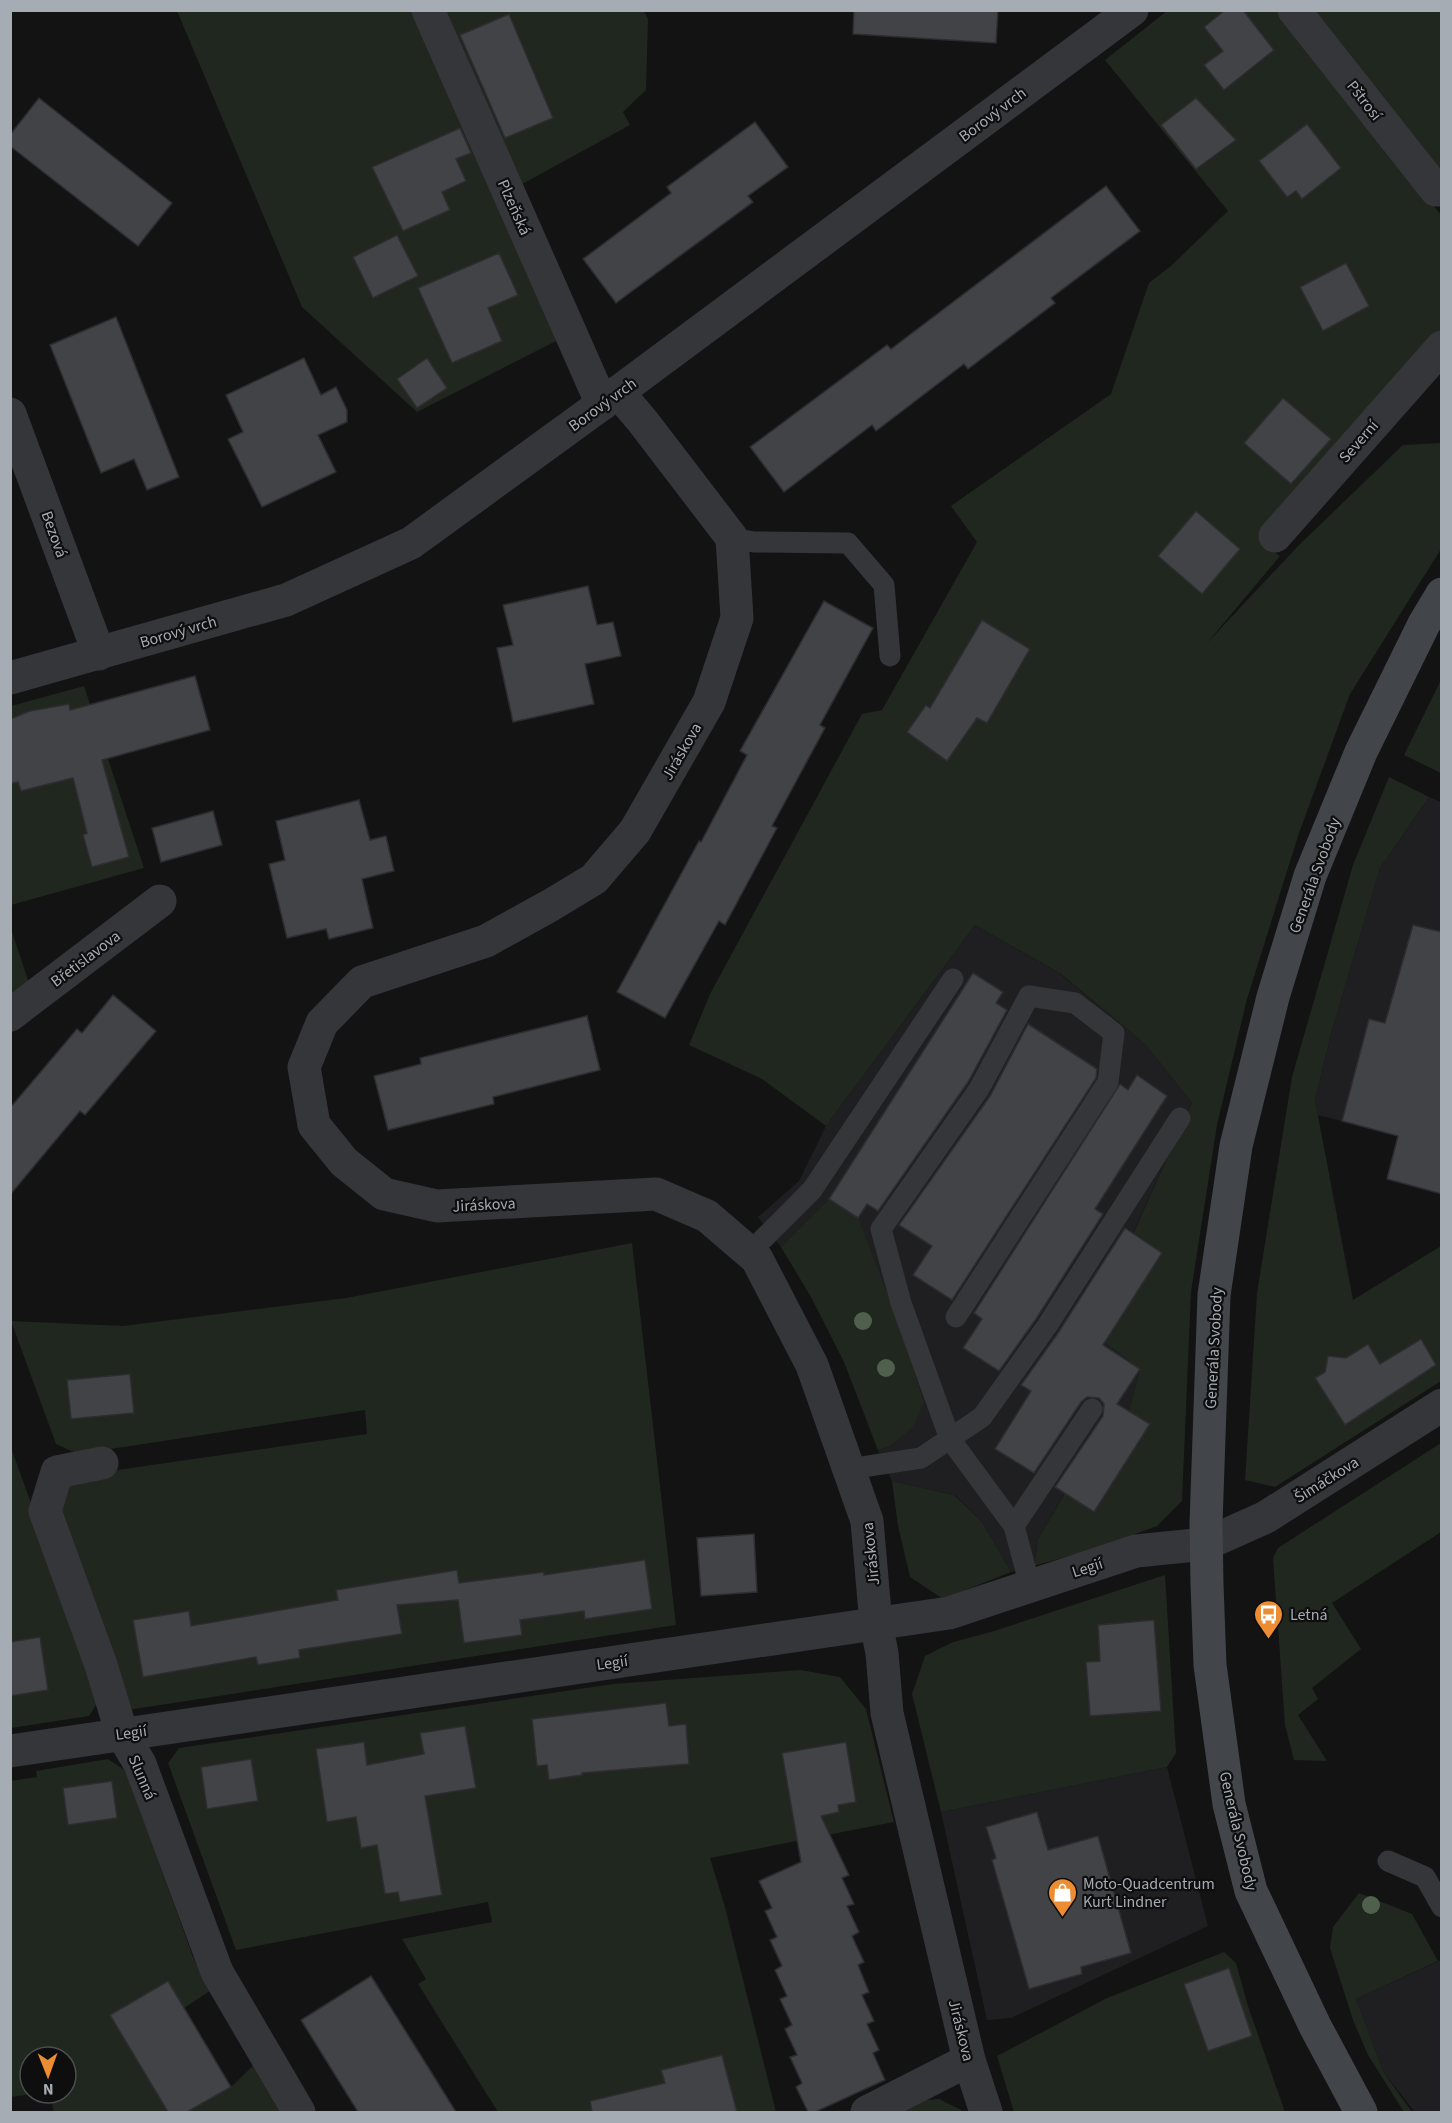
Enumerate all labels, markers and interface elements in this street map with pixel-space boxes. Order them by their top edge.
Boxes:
street label: Pštrosí [1342,76,1387,126]
street label: Borový vrch [954,82,1031,147]
street label: Plzeňská [492,176,536,239]
street label: Borový vrch [564,373,641,437]
street label: Severní [1334,415,1384,468]
street label: Bezová [36,508,73,561]
street label: Borový vrch [137,610,219,653]
street label: Jiráskova [657,719,707,784]
street label: Generála Svobody [1284,814,1346,936]
street label: Břetislavova [46,925,125,992]
street label: Jiráskova [452,1192,516,1218]
street label: Generála Svobody [1200,1286,1228,1409]
street label: Šimáčkova [1290,1451,1363,1508]
street label: Jiráskova [857,1521,885,1586]
street label: Legií [1069,1552,1107,1583]
bus stop icon: Letná [1253,1598,1285,1640]
place label: Letná [1290,1604,1328,1626]
street label: Legií [595,1650,630,1676]
street label: Legií [114,1720,149,1746]
street label: Slunná [123,1752,161,1803]
street label: Generála Svobody [1214,1770,1263,1893]
place label: Moto-Quadcentrum Kurt Lindner [1083,1873,1215,1913]
shop icon: Moto-Quadcentrum Kurt Lindner [1046,1876,1078,1918]
street label: Jiráskova [943,1997,979,2063]
north arrow [18,2045,78,2105]
text: N [43,2078,54,2100]

